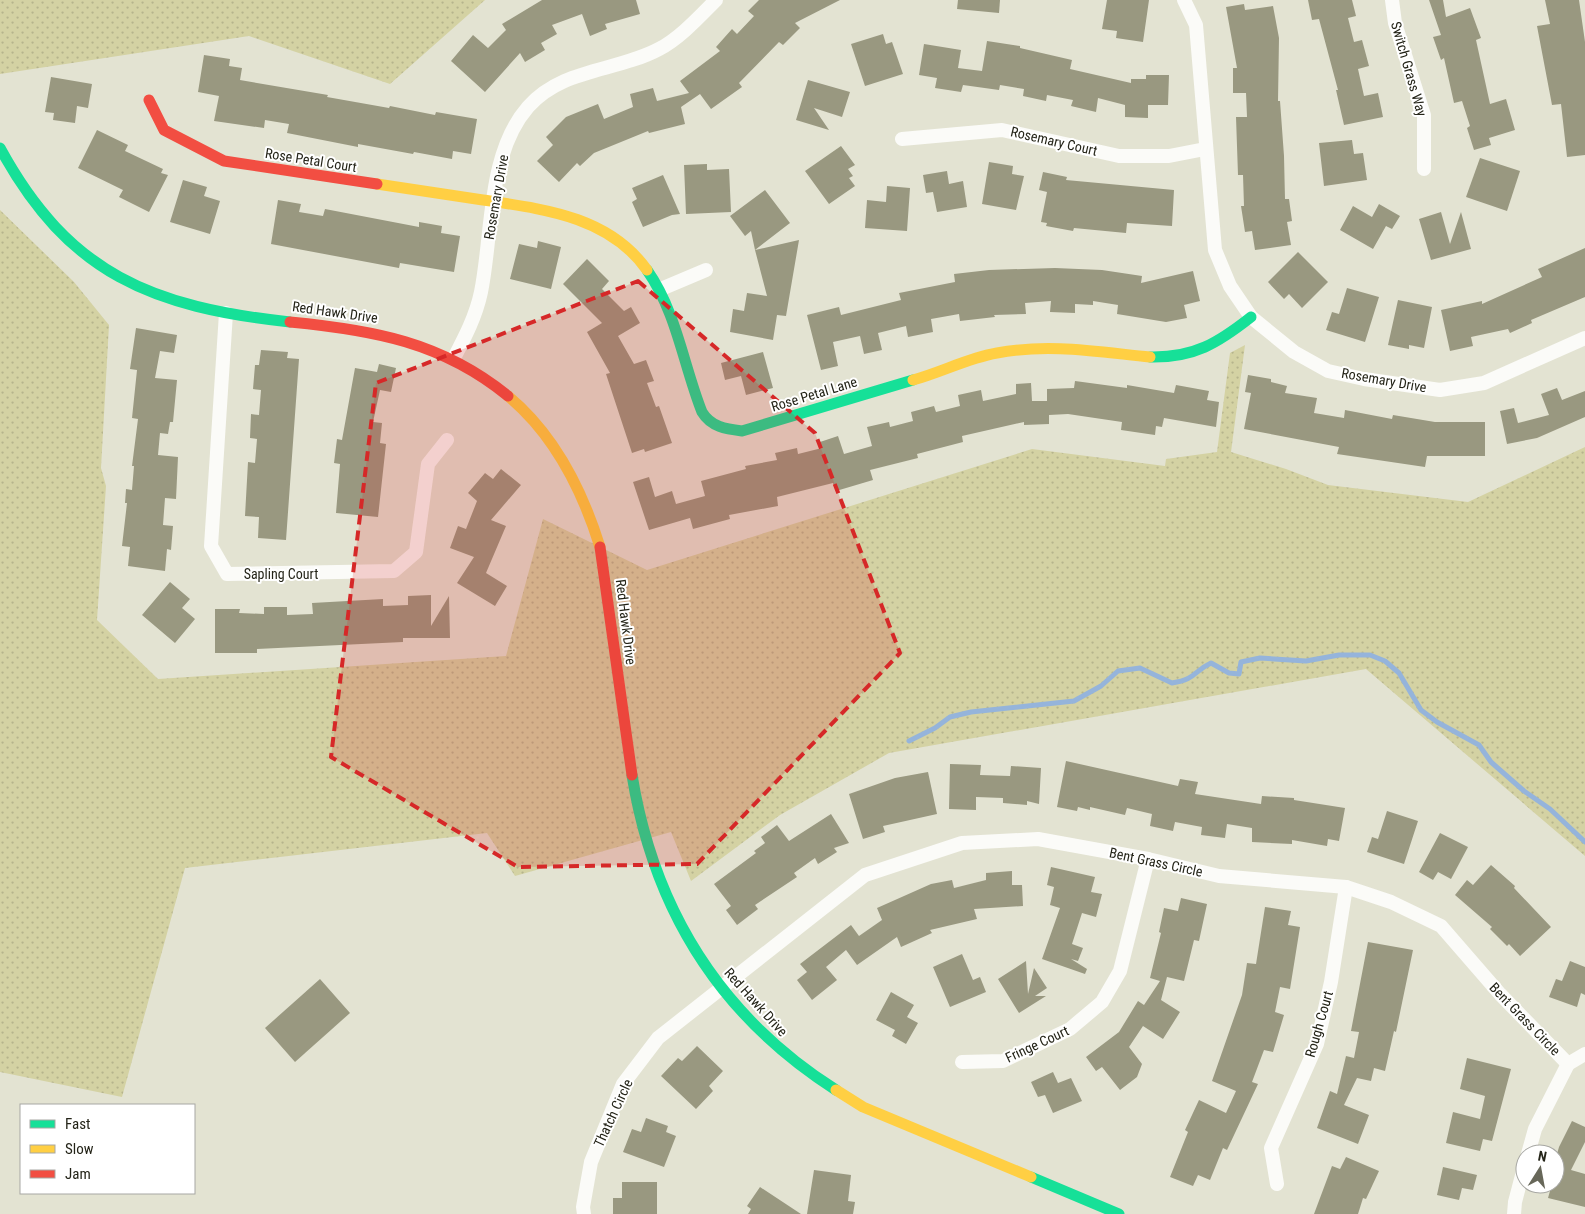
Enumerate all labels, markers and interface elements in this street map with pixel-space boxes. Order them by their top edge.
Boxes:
street label: Switch Grass Way [1388,20,1430,118]
street label: Rosemary Court [1009,123,1099,159]
street label: Rose Petal Court [264,145,358,175]
street label: Rosemary Drive [481,153,511,241]
street label: Red Hawk Drive [291,298,379,326]
street label: Rosemary Drive [1340,365,1428,395]
street label: Rose Petal Lane [769,373,859,415]
street label: Sapling Court [244,566,318,582]
street label: Red Hawk Drive [613,578,639,666]
street label: Bent Grass Circle [1108,844,1204,880]
street label: Red Hawk Drive [721,965,791,1040]
street label: Bent Grass Circle [1486,979,1564,1059]
street label: Rough Court [1302,989,1336,1059]
street label: Fringe Court [1003,1022,1071,1066]
street label: Thatch Circle [590,1076,636,1149]
legend [20,1104,195,1194]
text: Fast [65,1115,90,1133]
text: Slow [65,1140,94,1158]
north arrow [1515,1144,1565,1194]
text: N [1537,1148,1548,1165]
text: Jam [65,1165,91,1183]

